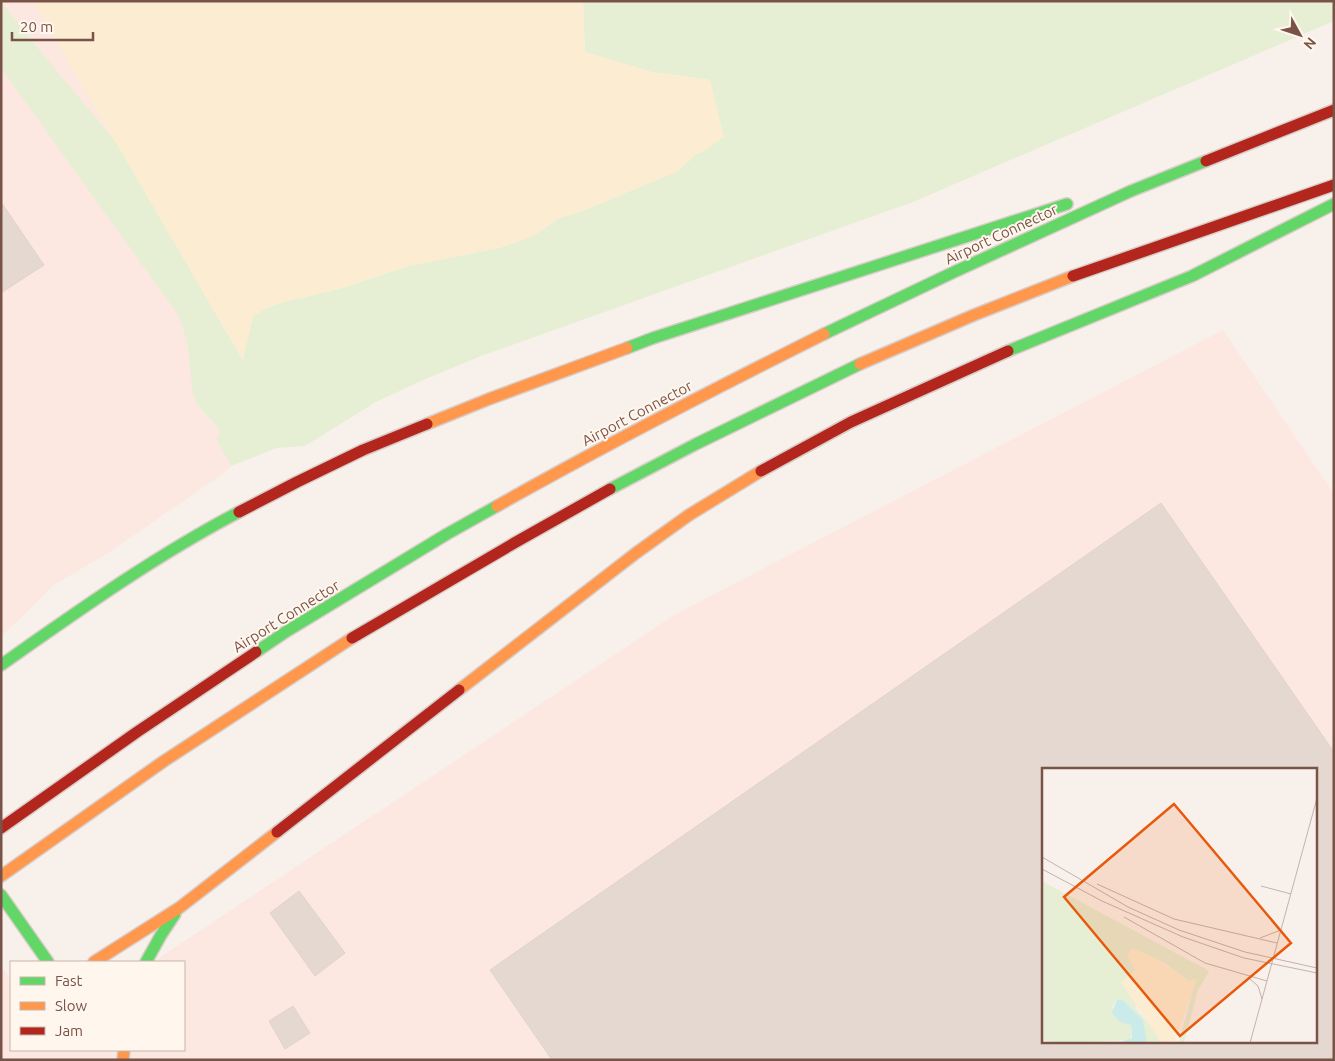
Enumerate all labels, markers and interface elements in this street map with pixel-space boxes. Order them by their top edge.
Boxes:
scale bar [12,10,94,42]
north arrow [1275,10,1325,60]
text: 20 m [20,18,53,35]
text: N [1300,34,1319,53]
street label: Airport Connector [942,200,1060,268]
street label: Airport Connector [579,377,695,449]
street label: Airport Connector [230,576,343,656]
inset map [1042,768,1318,1044]
legend [10,961,185,1051]
text: Fast [55,972,83,989]
text: Slow [55,997,88,1014]
text: Jam [55,1022,83,1039]

